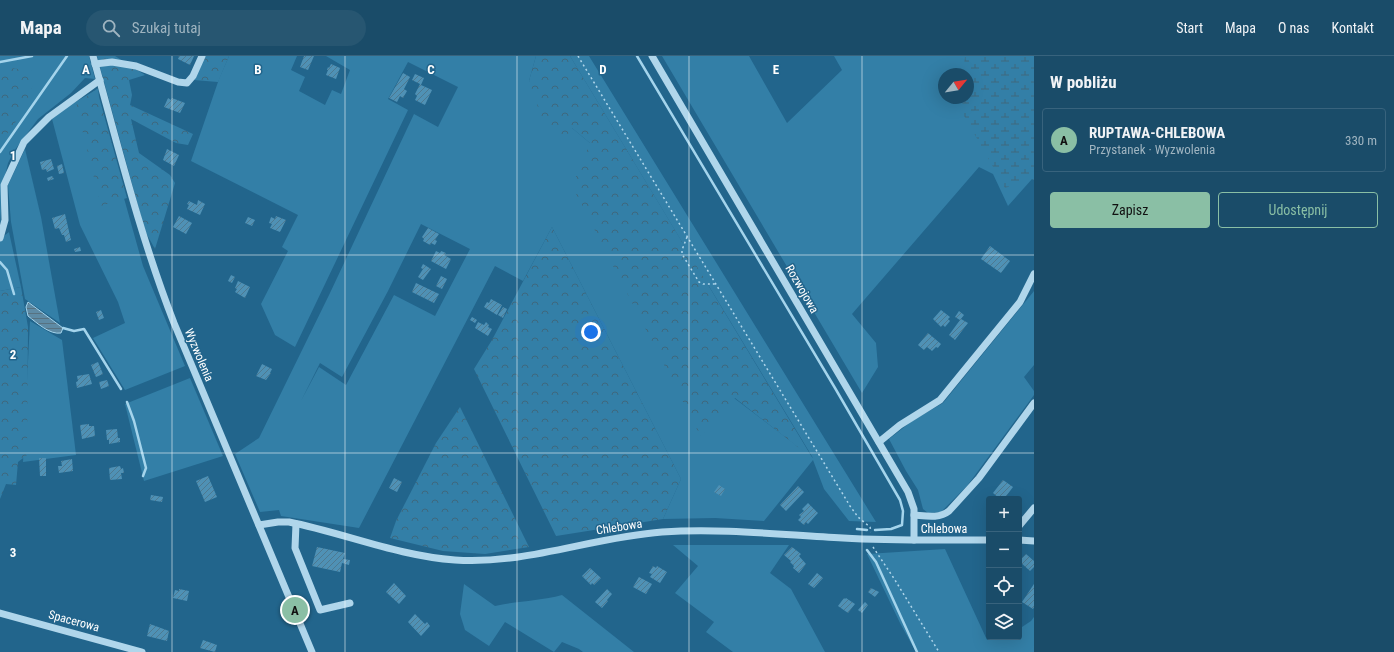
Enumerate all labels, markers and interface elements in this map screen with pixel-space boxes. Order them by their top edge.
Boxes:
search box [86,10,366,46]
text: Mapa [20,16,62,39]
icon: search [100,17,122,39]
text: Szukaj tutaj [132,19,201,37]
text: Start [1176,20,1203,36]
text: Mapa [1225,20,1256,36]
text: O nas [1278,20,1309,36]
text: Kontakt [1331,20,1374,36]
text: A [82,62,90,77]
text: B [254,62,262,77]
text: C [427,62,435,77]
text: D [599,62,607,77]
text: E [773,62,780,77]
north arrow [938,68,974,104]
text: W pobliżu [1050,72,1117,92]
text: RUPTAWA-CHLEBOWA [1089,124,1225,142]
text: A [1060,133,1068,148]
text: 330 m [1345,133,1377,148]
text: Przystanek · Wyzwolenia [1089,142,1215,157]
text: 1 [10,148,16,163]
button: Zapisz [1050,192,1210,228]
button: Udostępnij [1218,192,1378,228]
street label: Rozwojowa [783,262,822,316]
your location [581,322,601,342]
street label: Wyzwolenia [182,327,216,384]
text: 2 [10,347,17,362]
map controls [986,496,1022,640]
button: + [986,496,1022,532]
street label: Chlebowa [595,516,643,538]
street label: Chlebowa [921,522,967,536]
button: − [986,532,1022,568]
text: 3 [10,545,16,560]
button: locate [986,568,1022,604]
pin: A [282,595,308,625]
button: layers [986,604,1022,640]
street label: Spacerowa [47,607,101,635]

